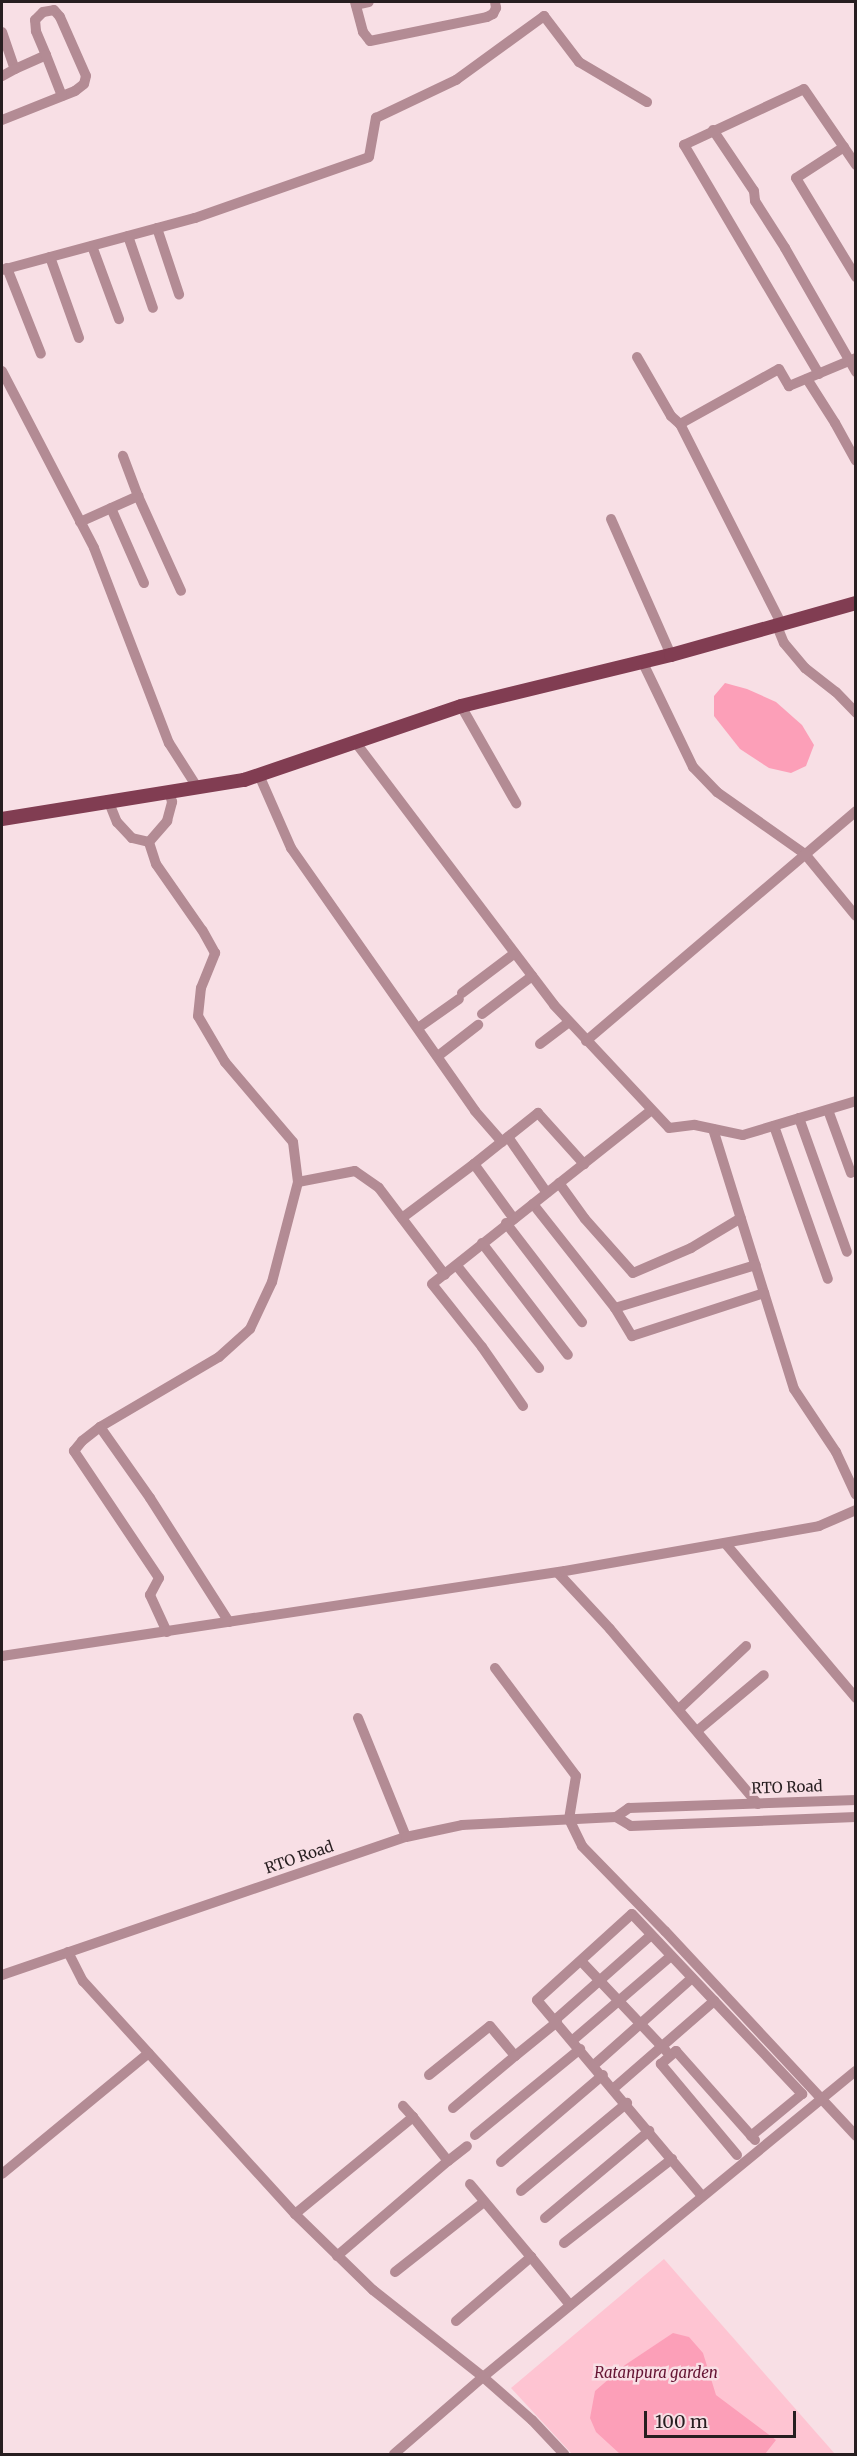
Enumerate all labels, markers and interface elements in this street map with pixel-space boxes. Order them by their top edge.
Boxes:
street label: RTO Road [751,1777,823,1797]
street label: RTO Road [262,1837,336,1877]
park label: Ratanpura garden [594,2364,718,2382]
scale bar [647,2399,798,2437]
text: 100 m [655,2410,708,2433]

